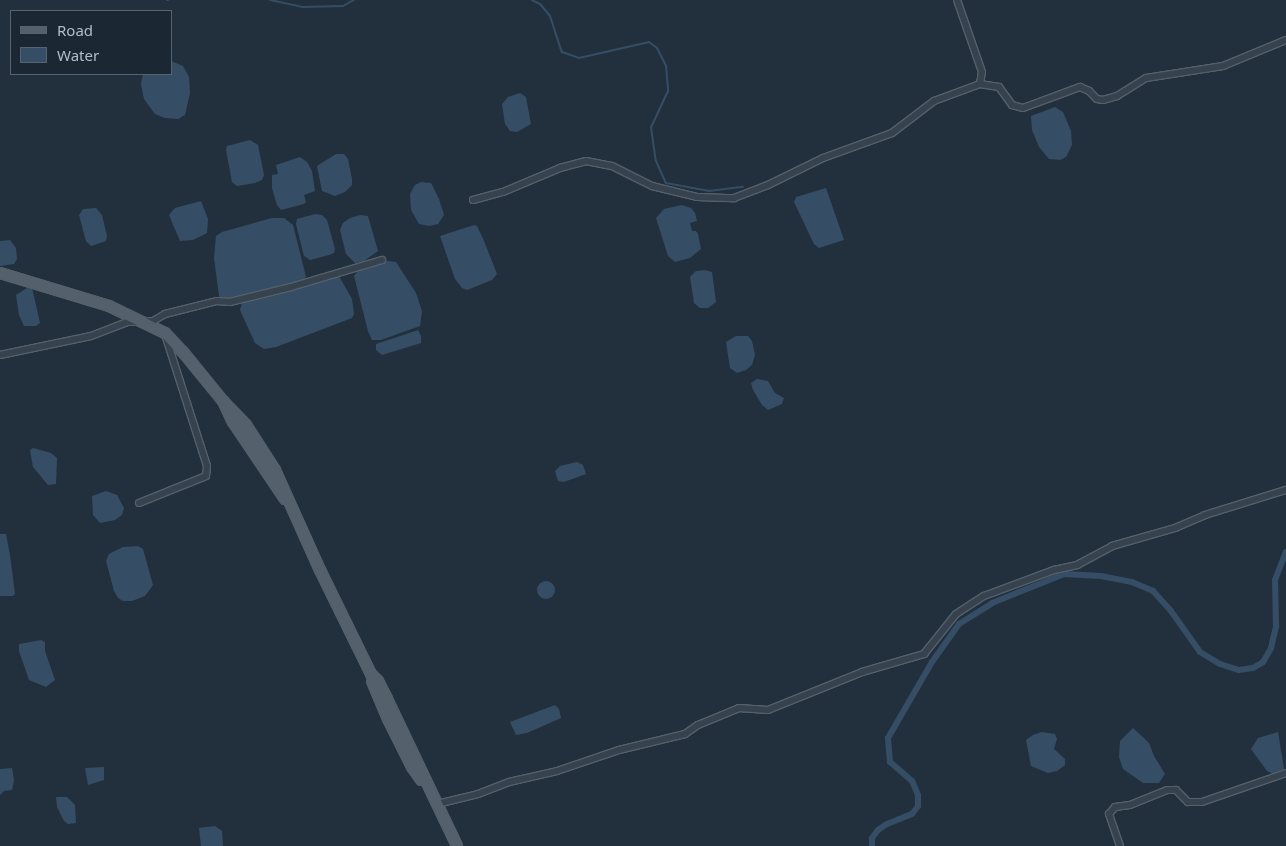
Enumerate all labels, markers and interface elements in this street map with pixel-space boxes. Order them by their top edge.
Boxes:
legend [10,10,172,75]
text: Road [57,20,93,40]
text: Water [57,45,99,65]

